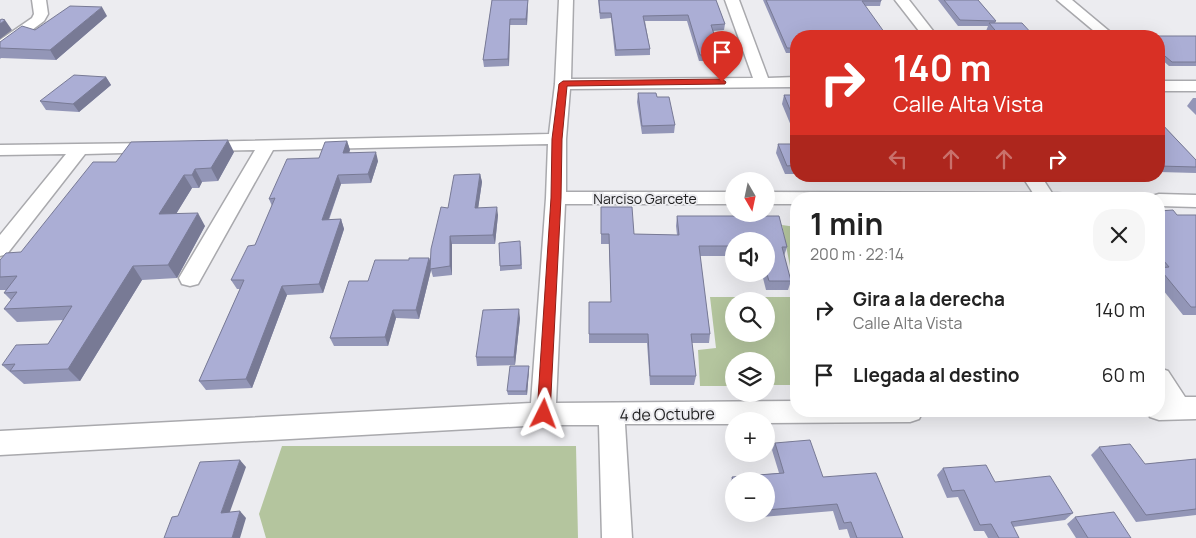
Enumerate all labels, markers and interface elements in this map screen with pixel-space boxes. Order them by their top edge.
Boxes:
pin [701,31,743,82]
icon: arrive [708,38,736,66]
text: 140 m [893,44,991,92]
icon: right [810,50,875,115]
text: Calle Alta Vista [893,89,1044,119]
icon: left [884,145,912,173]
icon: ahead [937,145,965,173]
icon: ahead [990,145,1018,173]
icon: right [1043,145,1071,173]
north arrow [725,172,775,222]
map controls [725,172,775,522]
street label: Narciso Garcete [593,189,697,208]
text: 1 min [810,203,883,244]
button: close [1093,209,1145,261]
button: sound [725,232,775,282]
text: 200 m · 22:14 [810,243,904,265]
text: Gira a la derecha [853,286,1005,312]
button: search [725,292,775,342]
icon: right [810,296,838,324]
text: 140 m [1095,297,1145,323]
text: Calle Alta Vista [853,312,963,334]
button: layers [725,352,775,402]
icon: arrive [810,361,838,389]
text: Llegada al destino [853,362,1020,388]
text: 60 m [1102,362,1145,388]
position arrow [517,387,569,439]
street label: 4 de Octubre [619,402,715,426]
button: + [725,412,775,462]
button: − [725,472,775,522]

